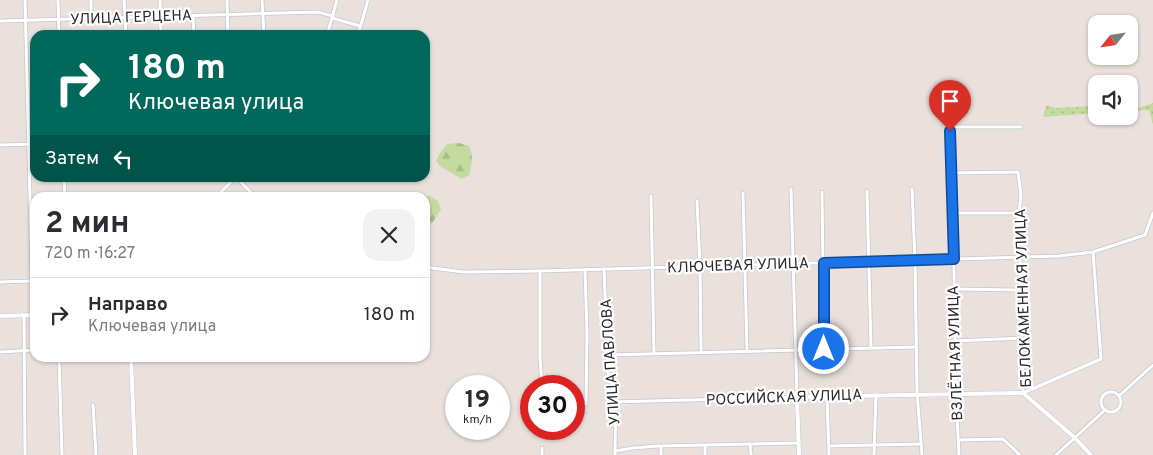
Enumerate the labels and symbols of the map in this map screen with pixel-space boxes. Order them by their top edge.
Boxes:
street label: УЛИЦА ГЕРЦЕНА [70,7,192,30]
north arrow [1088,15,1138,65]
pin [929,80,971,131]
street label: БЕЛОКАМЕННАЯ УЛИЦА [1012,208,1037,388]
street label: КЛЮЧЕВАЯ УЛИЦА [667,255,809,278]
street label: ВЗЛЁТНАЯ УЛИЦА [944,285,968,421]
street label: УЛИЦА ПАВЛОВА [598,298,625,426]
position arrow [797,322,849,374]
speed limit sign: 30 [520,375,585,440]
street label: РОССИЙСКАЯ УЛИЦА [705,384,863,411]

